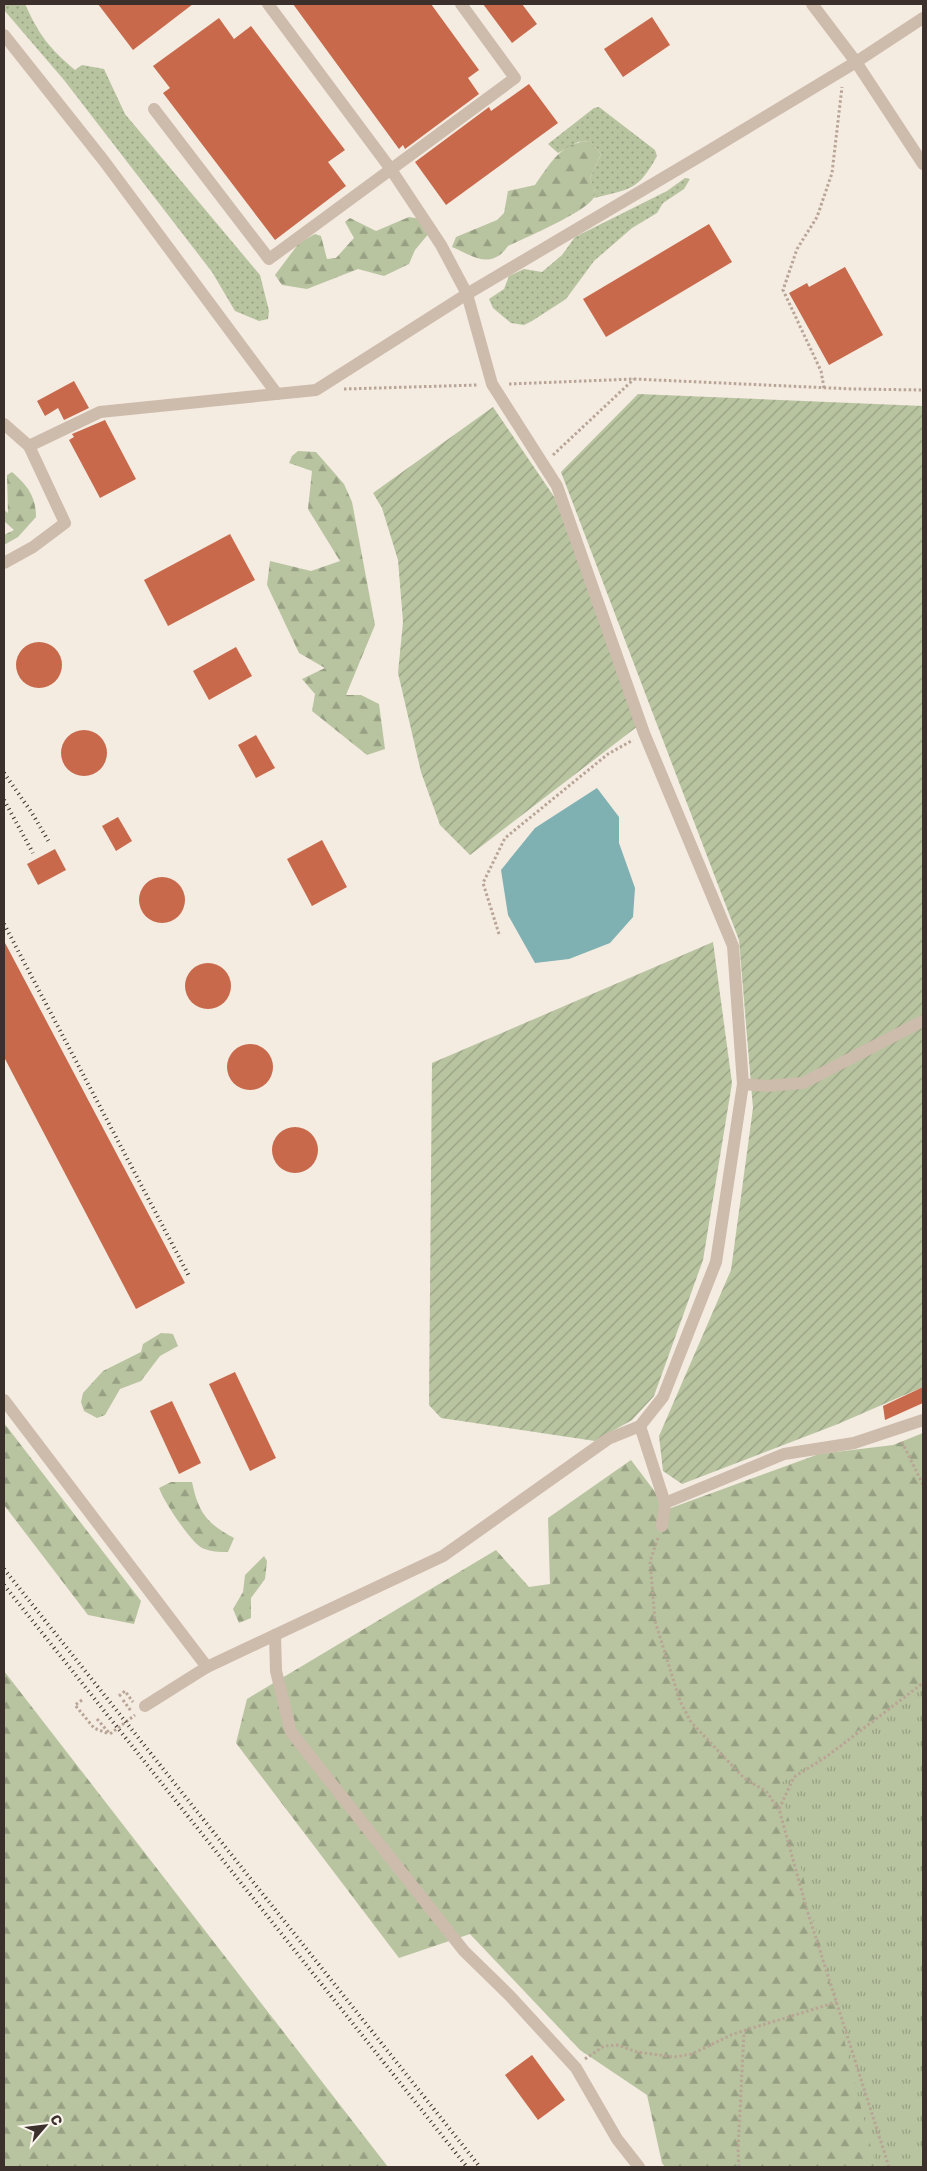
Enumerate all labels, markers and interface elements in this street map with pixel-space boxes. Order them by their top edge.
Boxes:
north arrow [20,2101,70,2151]
text: С [46,2112,66,2129]

